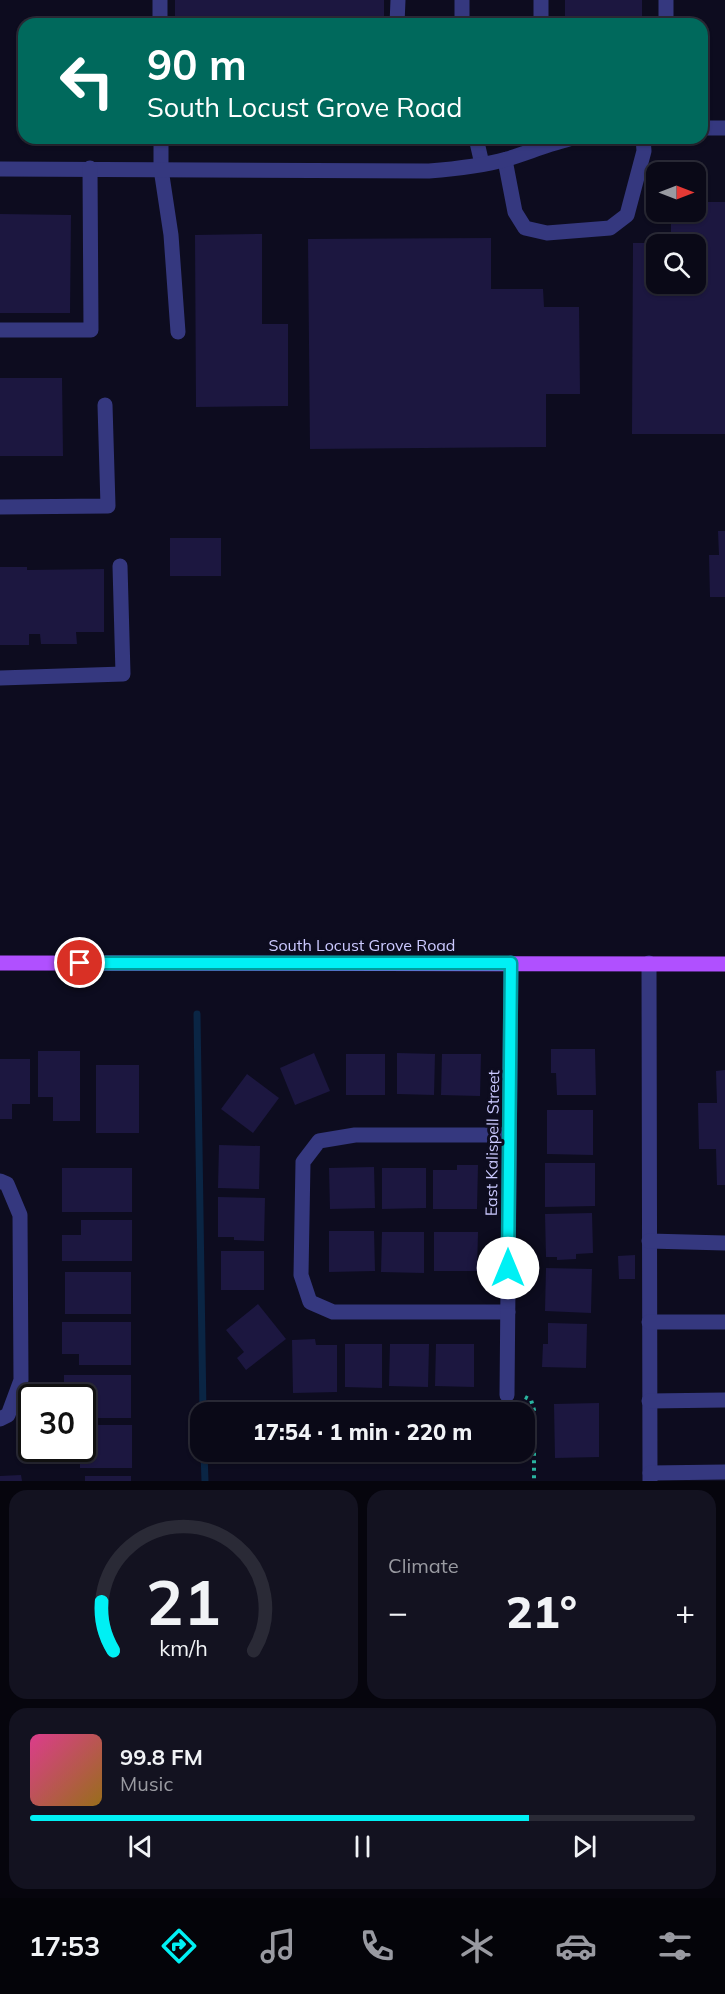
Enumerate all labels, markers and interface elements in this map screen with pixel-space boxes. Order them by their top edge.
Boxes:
text: 90 m [147,38,247,91]
icon: left [48,42,126,120]
text: South Locust Grove Road [147,90,462,124]
north arrow [646,162,706,222]
map controls [646,162,706,294]
button: search [646,234,706,294]
street label: South Locust Grove Road [269,935,455,955]
pin [54,937,105,988]
icon: arrive [63,946,96,979]
street label: East Kalispell Street [481,1069,503,1216]
position arrow [476,1236,540,1300]
speed limit sign: 30 [18,1384,96,1462]
text: 17:54 · 1 min · 220 m [253,1418,472,1446]
text: Climate [388,1553,459,1578]
text: 21 [146,1562,221,1641]
text: 21° [506,1583,577,1639]
text: − [388,1591,408,1632]
text: + [675,1591,695,1632]
text: km/h [159,1635,208,1662]
text: 99.8 FM [120,1743,203,1771]
text: Music [120,1771,173,1796]
icon: previous [124,1830,157,1863]
icon: pause [346,1830,379,1863]
icon: next [568,1830,601,1863]
icon: directions [158,1925,200,1967]
icon: music [257,1925,299,1967]
icon: phone [356,1925,398,1967]
icon: climate [456,1925,498,1967]
icon: car [555,1925,597,1967]
icon: filters [654,1925,696,1967]
text: 17:53 [29,1929,100,1963]

